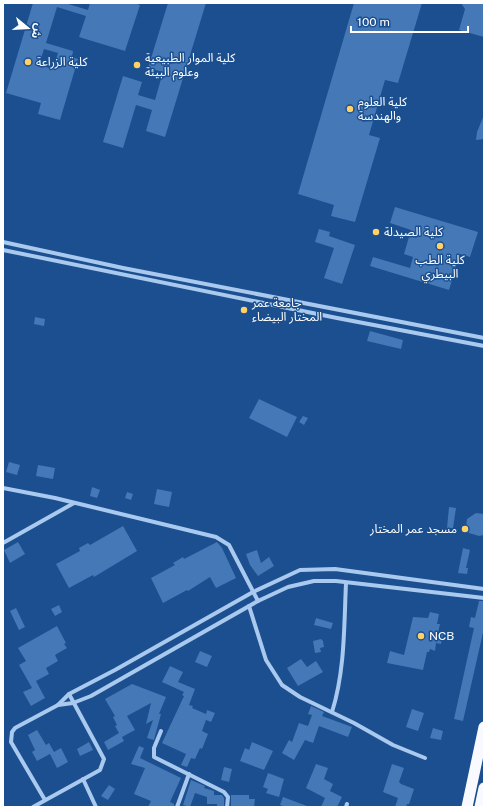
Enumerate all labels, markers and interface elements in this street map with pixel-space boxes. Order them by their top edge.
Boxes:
north arrow [8,8,48,48]
scale bar [351,8,468,34]
text: 100 m [357,15,390,29]
text: ش [29,22,46,40]
place label: كلية الموار الطبيعية وعلوم البيئة [145,51,236,81]
place label: كلية الزراعة [36,55,88,69]
marker: كلية الزراعة [23,57,33,67]
marker: كلية الموار الطبيعية وعلوم البيئة [132,60,142,70]
place label: كلية العلوم والهندسة [358,95,408,123]
marker: كلية العلوم والهندسة [345,104,355,114]
place label: كلية الصيدلة [384,225,444,239]
marker: كلية الصيدلة [371,227,381,237]
marker: كلية الطب البيطري [435,241,445,251]
place label: كلية الطب البيطري [415,253,466,284]
place label: جامعة عمر المختار البيضاء [251,296,322,324]
marker: جامعة عمر المختار البيضاء [239,305,249,315]
place label: مسجد عمر المختار [369,522,457,536]
marker: مسجد عمر المختار [460,524,470,534]
place label: NCB [429,629,454,643]
marker: NCB [416,631,426,641]

